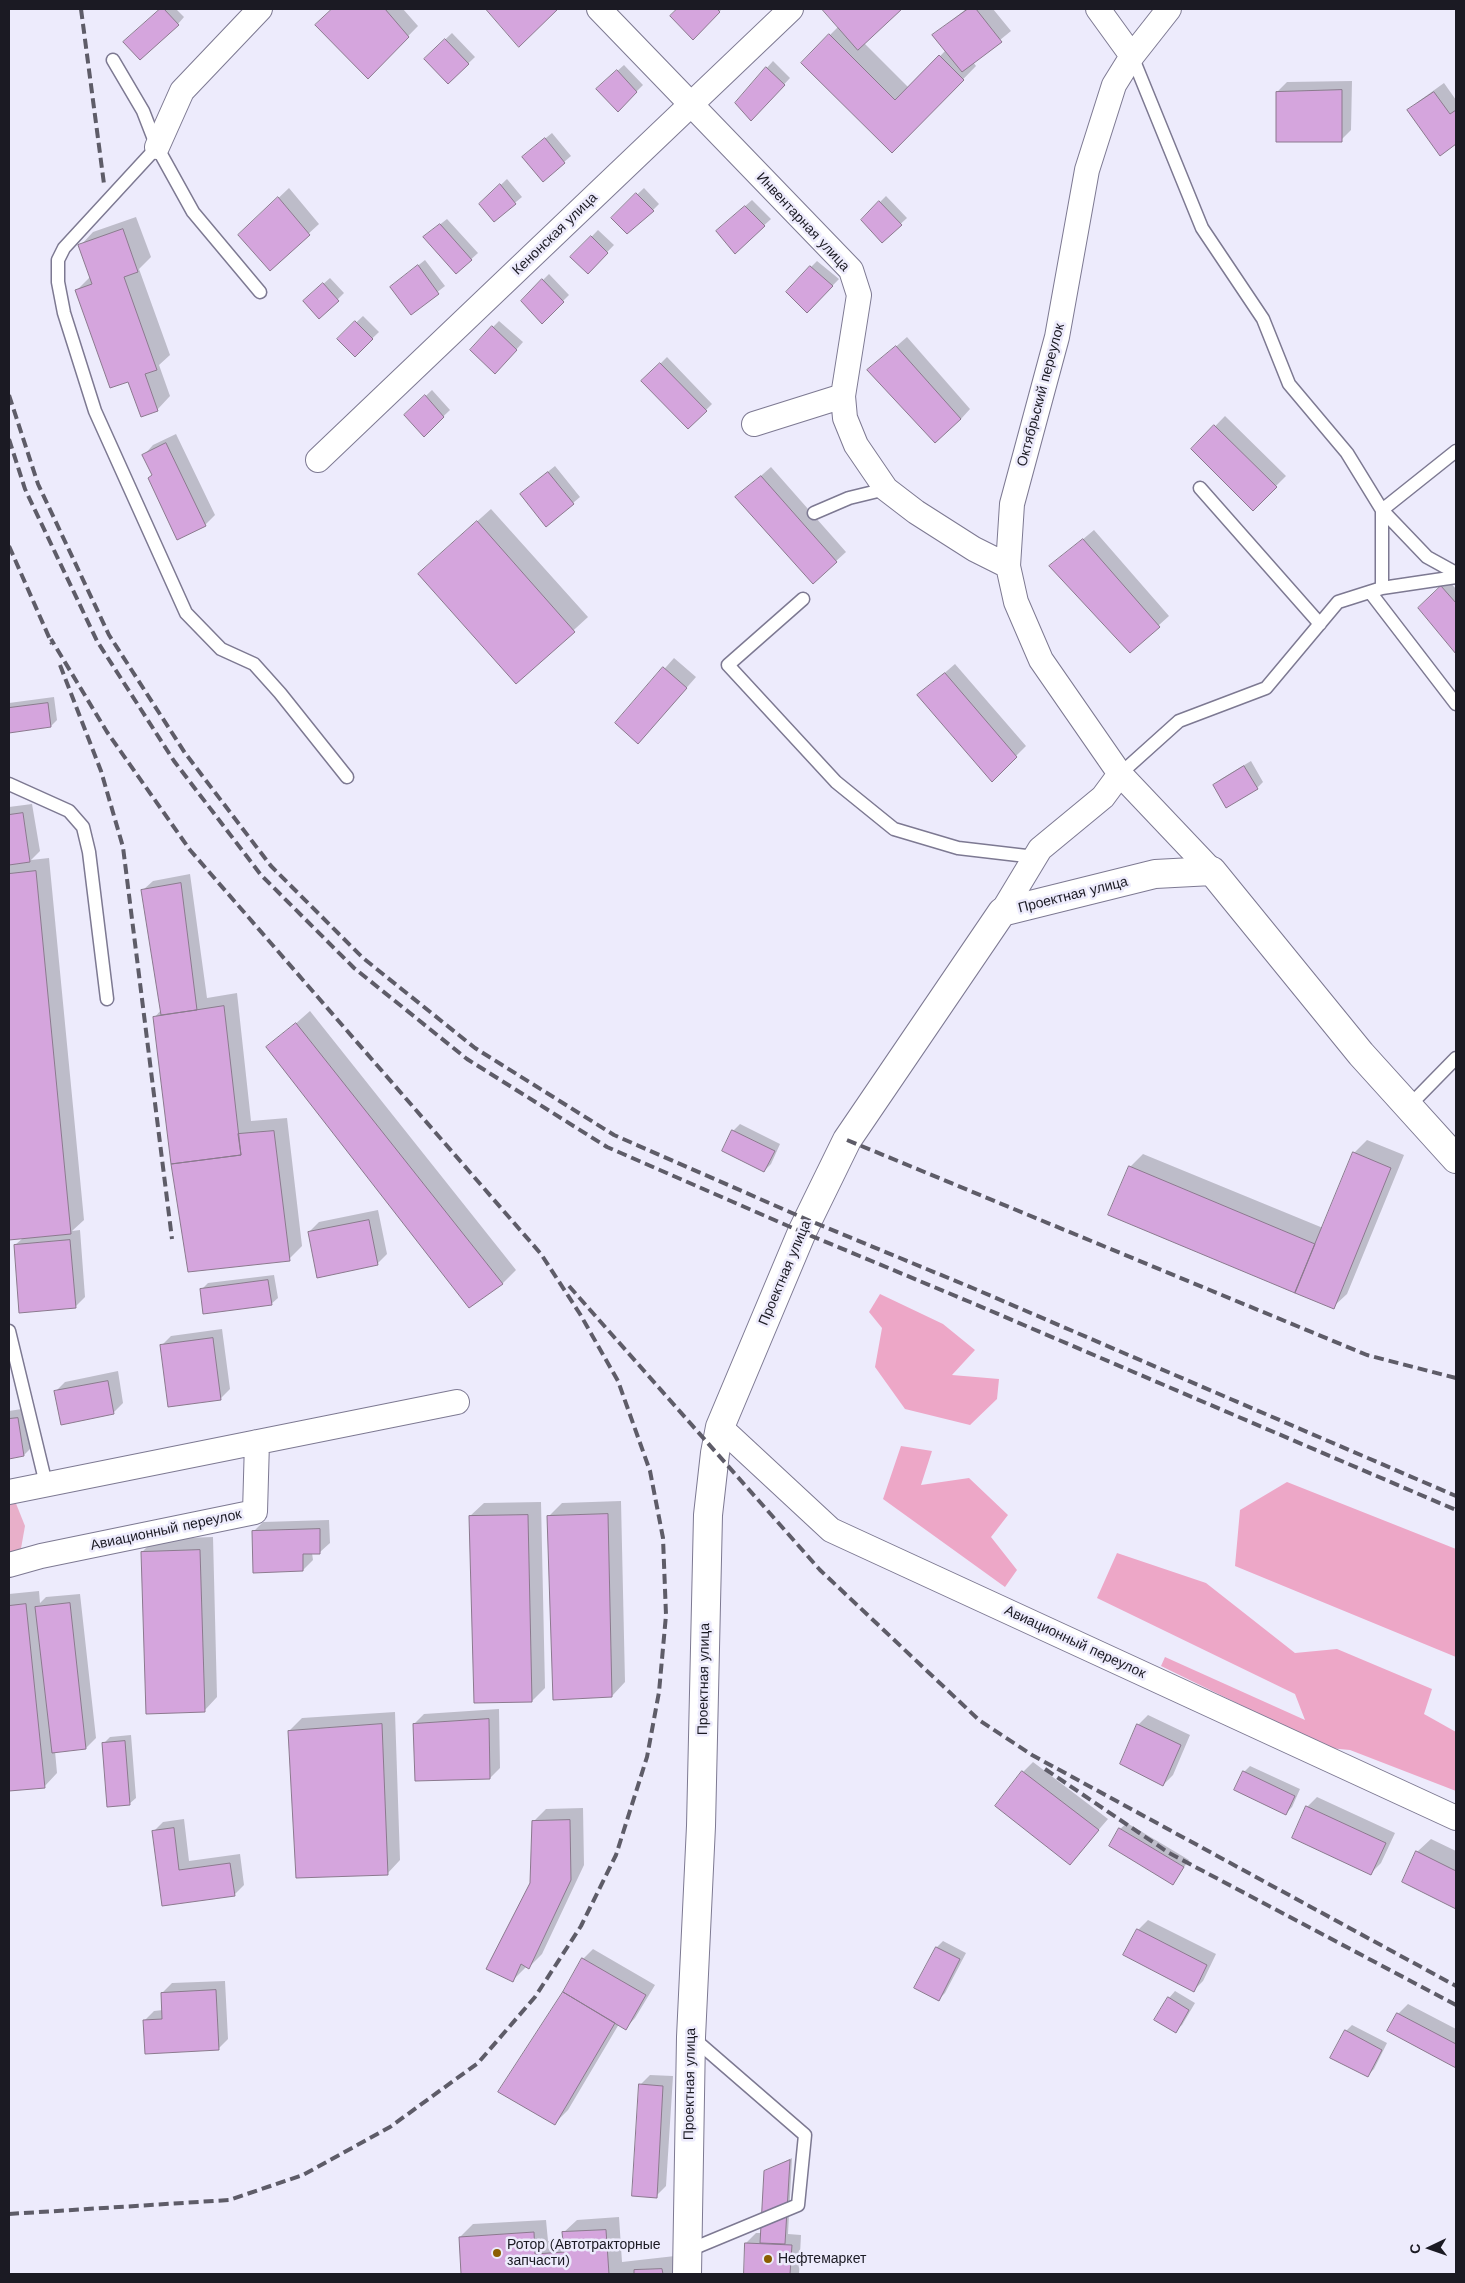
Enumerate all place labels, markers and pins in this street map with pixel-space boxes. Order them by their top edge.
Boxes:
place label: Ротор (Автотракторные запчасти) [507,2237,661,2270]
marker: Ротор (Автотракторные запчасти) [491,2247,503,2259]
place label: Нефтемаркет [778,2251,866,2267]
marker: Нефтемаркет [762,2253,774,2265]

